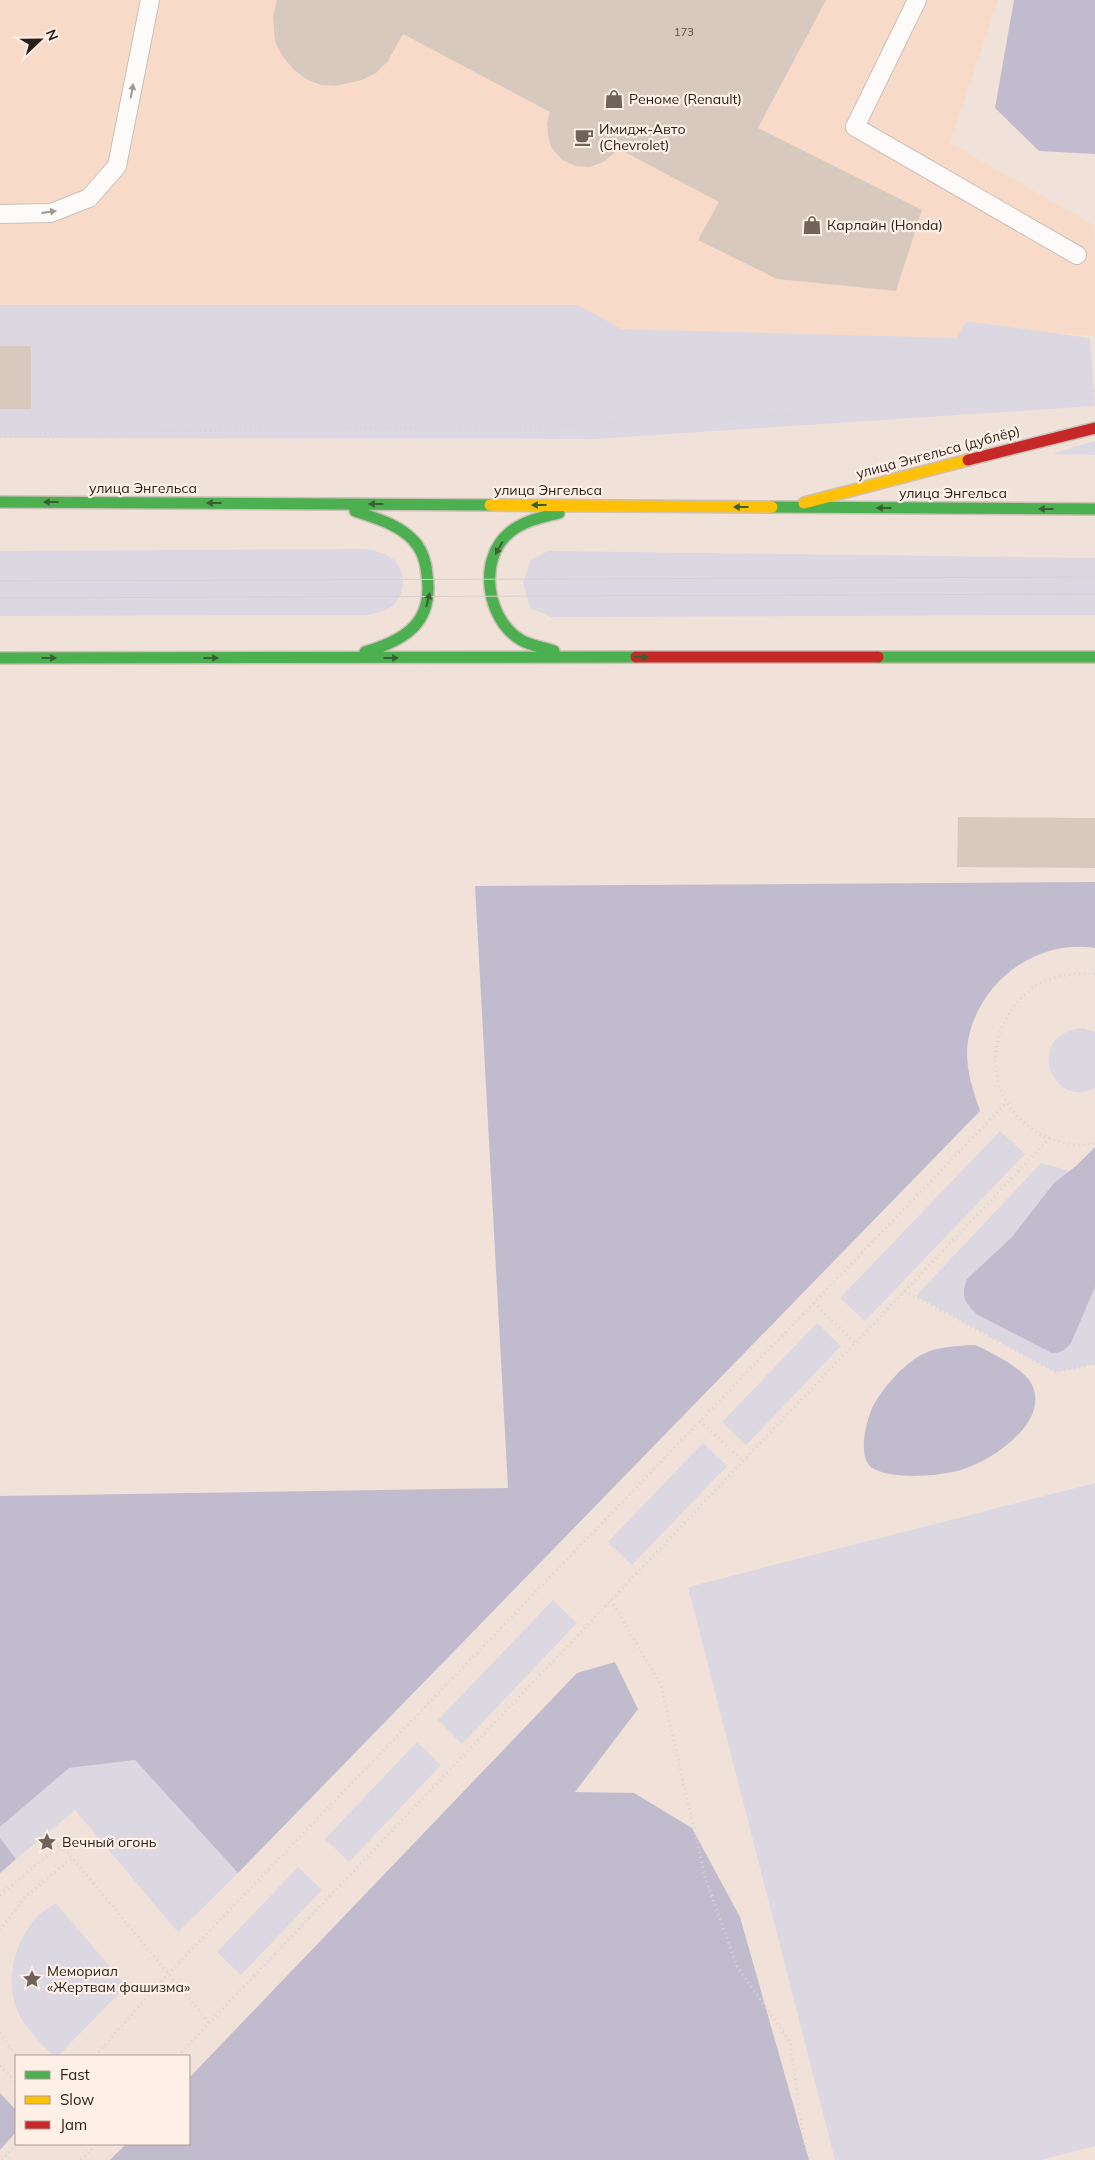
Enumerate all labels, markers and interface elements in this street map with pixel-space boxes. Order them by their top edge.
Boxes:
north arrow [15,15,65,65]
house number: 173 [674,25,694,39]
text: N [42,27,62,43]
one-way arrow [129,82,137,98]
shop icon: Реноме (Renault) [603,88,625,110]
place label: Реноме (Renault) [629,90,742,108]
place label: Имидж-Авто (Chevrolet) [599,120,686,154]
cafe icon: Имидж-Авто (Chevrolet) [573,126,595,148]
one-way arrow [41,208,57,216]
shop icon: Карлайн (Honda) [801,214,823,236]
place label: Карлайн (Honda) [827,216,943,234]
street label: улица Энгельса (дублёр) [854,421,1022,483]
street label: улица Энгельса [89,479,197,497]
street label: улица Энгельса [494,481,602,499]
street label: улица Энгельса [899,484,1007,502]
one-way arrow [43,498,59,506]
one-way arrow [206,499,222,507]
one-way arrow [368,500,384,508]
one-way arrow [531,501,547,509]
one-way arrow [732,503,748,511]
one-way arrow [876,504,892,512]
one-way arrow [1038,505,1054,513]
one-way arrow [494,541,503,554]
one-way arrow [424,592,432,607]
one-way arrow [633,653,649,661]
one-way arrow [41,654,57,662]
one-way arrow [203,654,219,662]
one-way arrow [383,654,399,662]
place icon: Вечный огонь [36,1831,58,1853]
place label: Вечный огонь [62,1833,157,1851]
place label: Мемориал «Жертвам фашизма» [47,1962,190,1996]
place icon: Мемориал «Жертвам фашизма» [21,1968,43,1990]
legend [15,2055,190,2145]
text: Fast [60,2065,90,2084]
text: Slow [60,2090,94,2109]
text: Jam [60,2115,87,2134]

